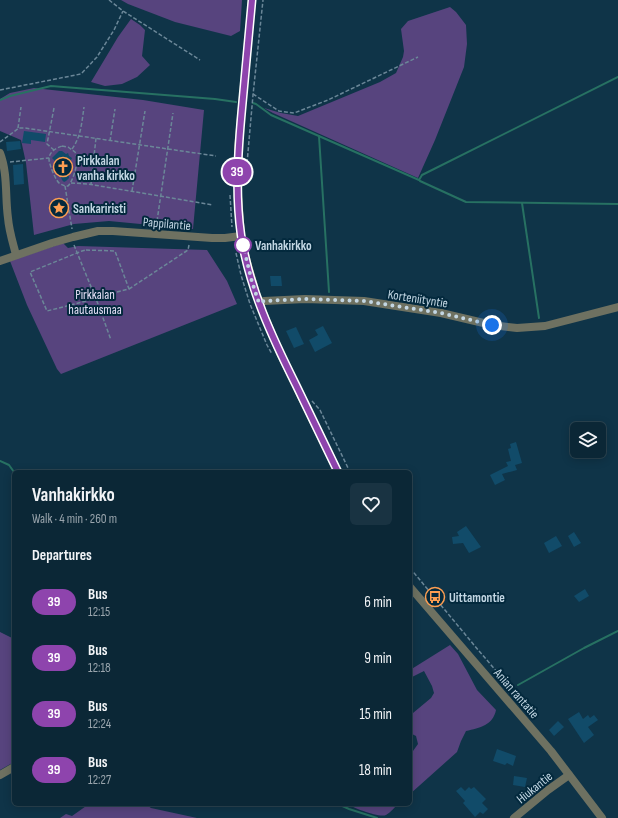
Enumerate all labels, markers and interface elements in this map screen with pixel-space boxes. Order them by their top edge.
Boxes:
place label: Pirkkalan vanha kirkko [77,153,135,184]
church icon: Pirkkalan vanha kirkko [52,156,74,178]
line badge: 39 [219,159,255,185]
text: 39 [231,163,243,180]
place icon: Sankariristi [48,197,70,219]
place label: Sankariristi [73,201,126,217]
street label: Pappilantie [142,214,192,234]
marker: Vanhakirkko [234,236,252,254]
place label: Vanhakirkko [255,238,312,254]
street label: Korteniityntie [387,286,449,312]
park label: Pirkkalan hautausmaa [68,287,122,318]
your location [482,315,502,335]
map controls [570,422,606,458]
button: layers [570,422,606,458]
button: heart [350,483,392,525]
text: Vanhakirkko [32,484,115,507]
text: Walk · 4 min · 260 m [32,511,117,527]
text: Departures [32,546,92,565]
text: Bus [88,585,107,604]
bus stop icon: Uittamontie [424,586,446,608]
place label: Uittamontie [449,590,505,606]
text: 39 [48,593,60,610]
text: 6 min [364,593,392,612]
text: 12:15 [88,604,110,620]
text: Bus [88,641,107,660]
text: 39 [48,649,60,666]
text: 9 min [364,649,392,668]
text: 12:18 [88,660,111,676]
street label: Anian rantatie [489,665,542,722]
text: Bus [88,697,107,716]
text: 39 [48,705,60,722]
text: 15 min [360,705,392,724]
text: 12:24 [88,716,111,732]
text: Bus [88,753,107,772]
text: 39 [48,761,60,778]
text: 18 min [359,761,392,780]
street label: Hiukantie [513,768,556,807]
text: 12:27 [88,772,111,788]

